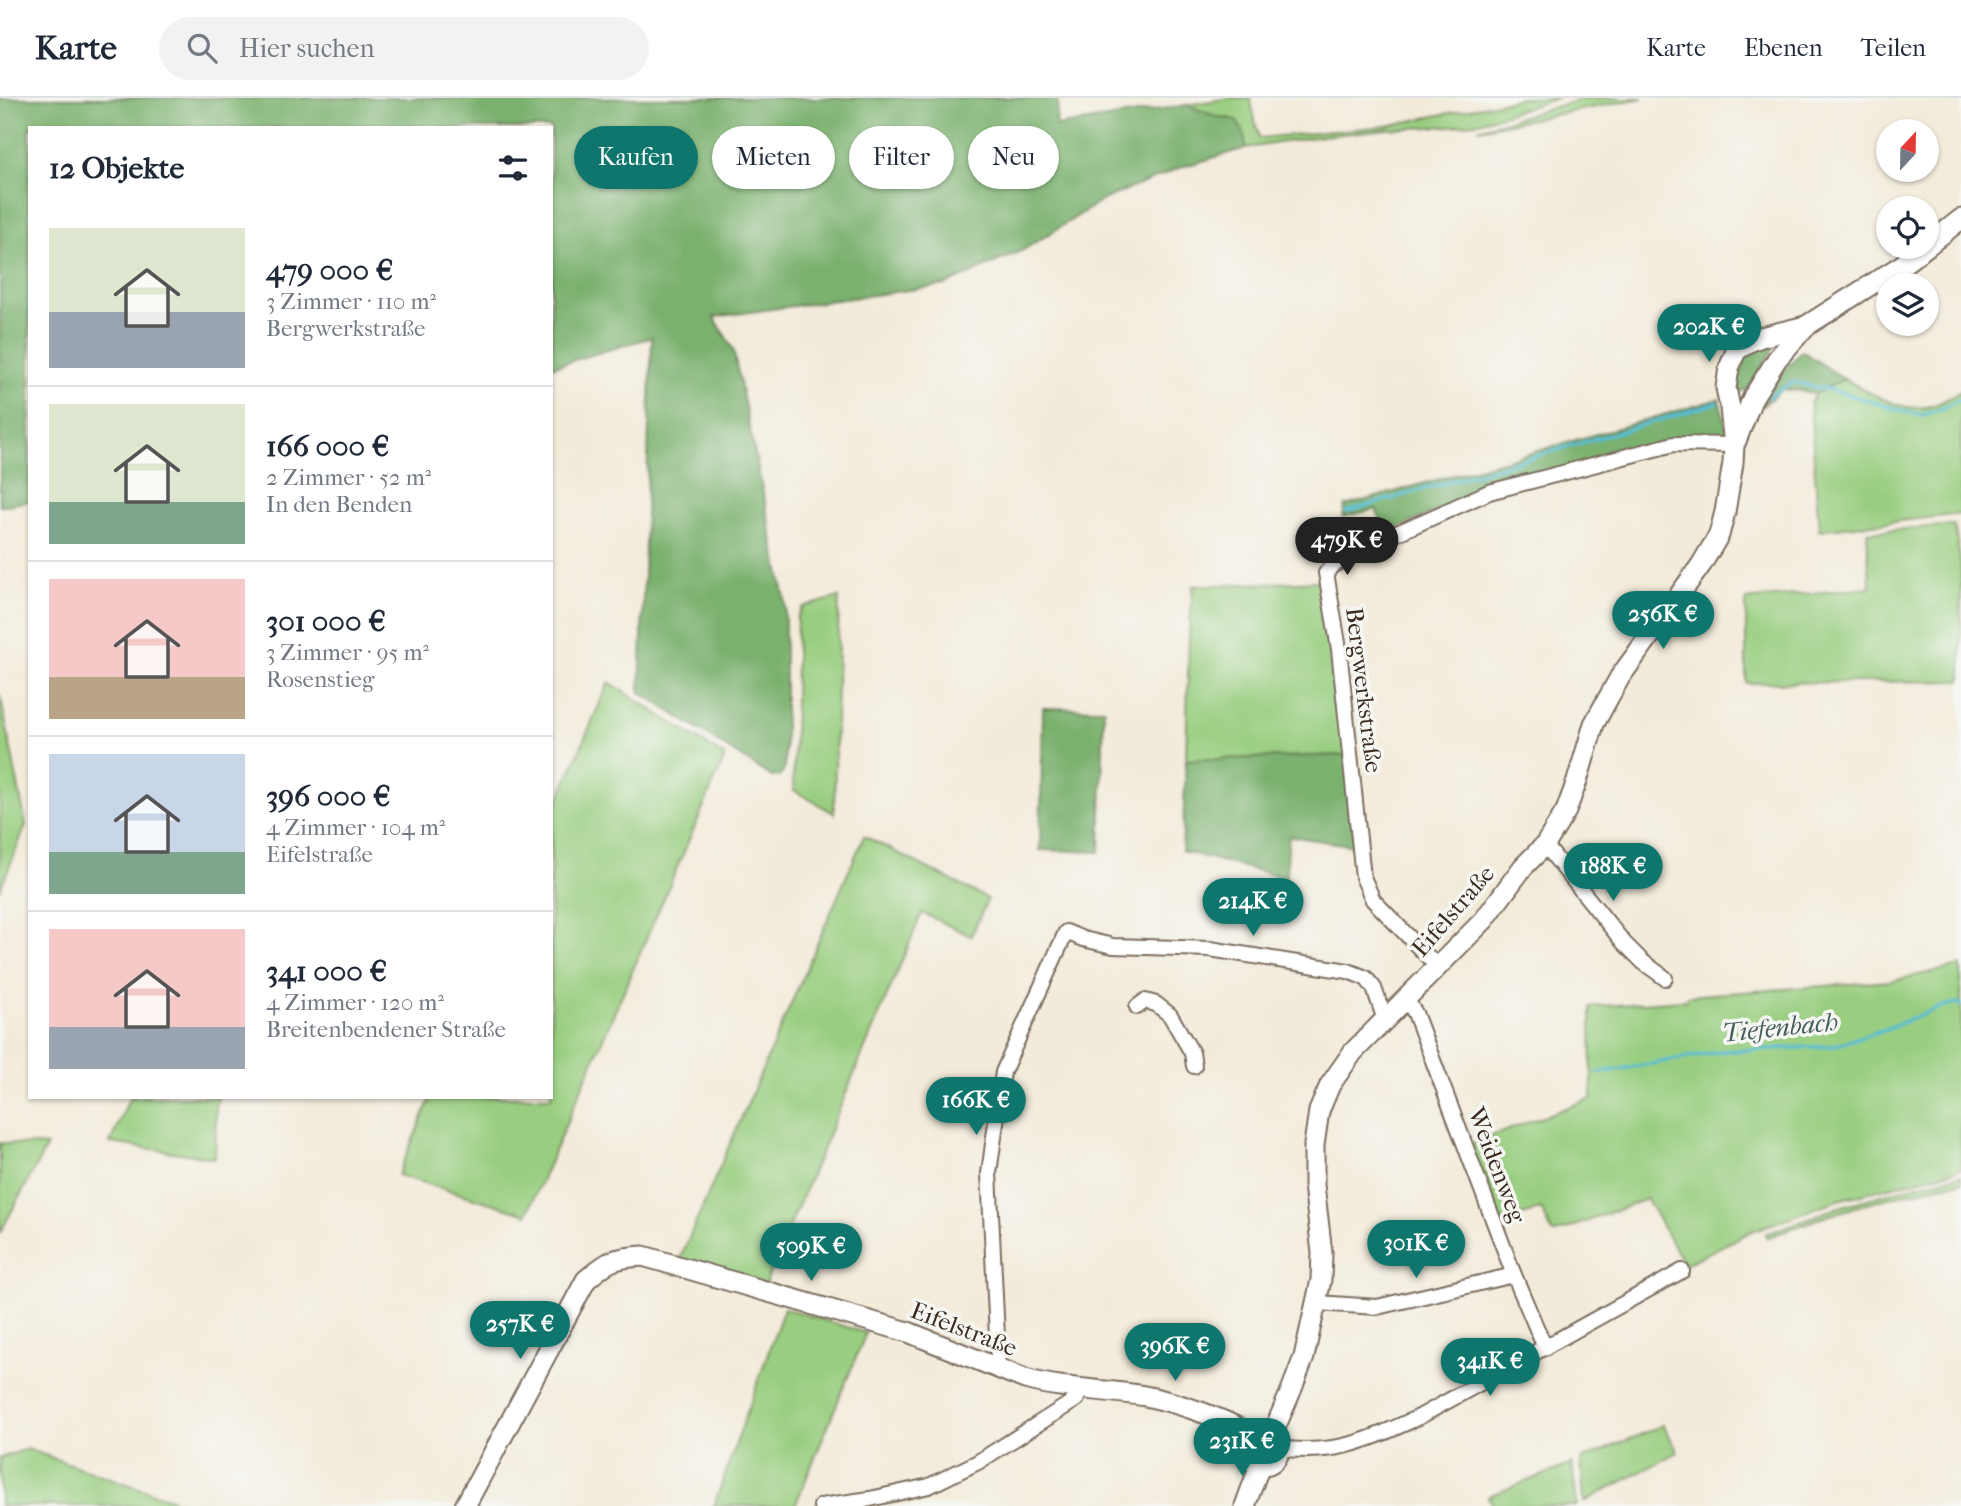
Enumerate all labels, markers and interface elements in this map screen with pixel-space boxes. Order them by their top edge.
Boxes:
search box [159,17,649,80]
text: Karte [35,29,117,68]
icon: search [183,29,221,67]
text: Hier suchen [239,33,375,64]
text: Karte [1646,34,1706,62]
text: Ebenen [1744,34,1823,62]
text: Teilen [1861,34,1926,62]
north arrow [1876,119,1939,182]
map controls [1876,119,1939,336]
chip: Kaufen [574,126,698,189]
chip: Mieten [712,126,835,189]
chip: Filter [849,126,954,189]
chip: Neu [968,126,1059,189]
icon: filters [494,149,532,187]
text: 12 Objekte [49,151,184,186]
button: locate [1876,196,1939,259]
text: 479 000 € [266,253,393,288]
icon: home [105,256,189,340]
button: layers [1876,273,1939,336]
text: 3 Zimmer · 110 m² [266,288,436,315]
pin: 202K € [1652,304,1766,364]
text: 202K € [1673,313,1745,340]
text: Bergwerkstraße [266,315,425,342]
text: 166 000 € [266,429,389,464]
icon: home [105,432,189,516]
text: 2 Zimmer · 52 m² [266,464,431,491]
text: In den Benden [266,491,412,518]
pin: 479K € [1290,518,1404,577]
text: 479K € [1311,526,1383,553]
pin: 256K € [1606,592,1720,651]
text: 256K € [1628,600,1698,627]
text: 301 000 € [266,604,386,639]
street label: Bergwerkstraße [1340,606,1388,774]
icon: home [105,607,189,691]
text: 3 Zimmer · 95 m² [266,639,429,666]
text: Rosenstieg [266,666,374,693]
text: 396 000 € [266,779,391,814]
icon: home [105,782,189,866]
text: 4 Zimmer · 104 m² [266,814,445,841]
text: Eifelstraße [266,841,373,868]
pin: 188K € [1556,844,1670,903]
text: 188K € [1580,852,1646,879]
street label: Eifelstraße [1406,860,1500,962]
pin: 214K € [1196,878,1310,938]
text: 214K € [1219,887,1287,914]
text: 341 000 € [266,954,387,989]
icon: home [105,957,189,1041]
text: 4 Zimmer · 120 m² [266,989,444,1016]
water label: Tiefenbach [1721,1006,1840,1049]
text: Breitenbendener Straße [266,1016,506,1043]
pin: 166K € [919,1077,1033,1137]
text: 166K € [942,1086,1010,1113]
street label: Weidenweg [1462,1102,1532,1228]
pin: 301K € [1359,1220,1473,1280]
pin: 509K € [754,1224,868,1283]
text: 301K € [1383,1229,1449,1256]
text: 509K € [776,1232,846,1259]
street label: Eifelstraße [907,1296,1021,1362]
pin: 257K € [463,1302,577,1361]
text: 257K € [486,1310,554,1337]
pin: 396K € [1118,1324,1232,1383]
text: 396K € [1140,1332,1210,1359]
pin: 341K € [1433,1338,1547,1398]
text: 341K € [1457,1347,1523,1374]
pin: 231K € [1185,1418,1299,1478]
text: 231K € [1210,1427,1274,1454]

